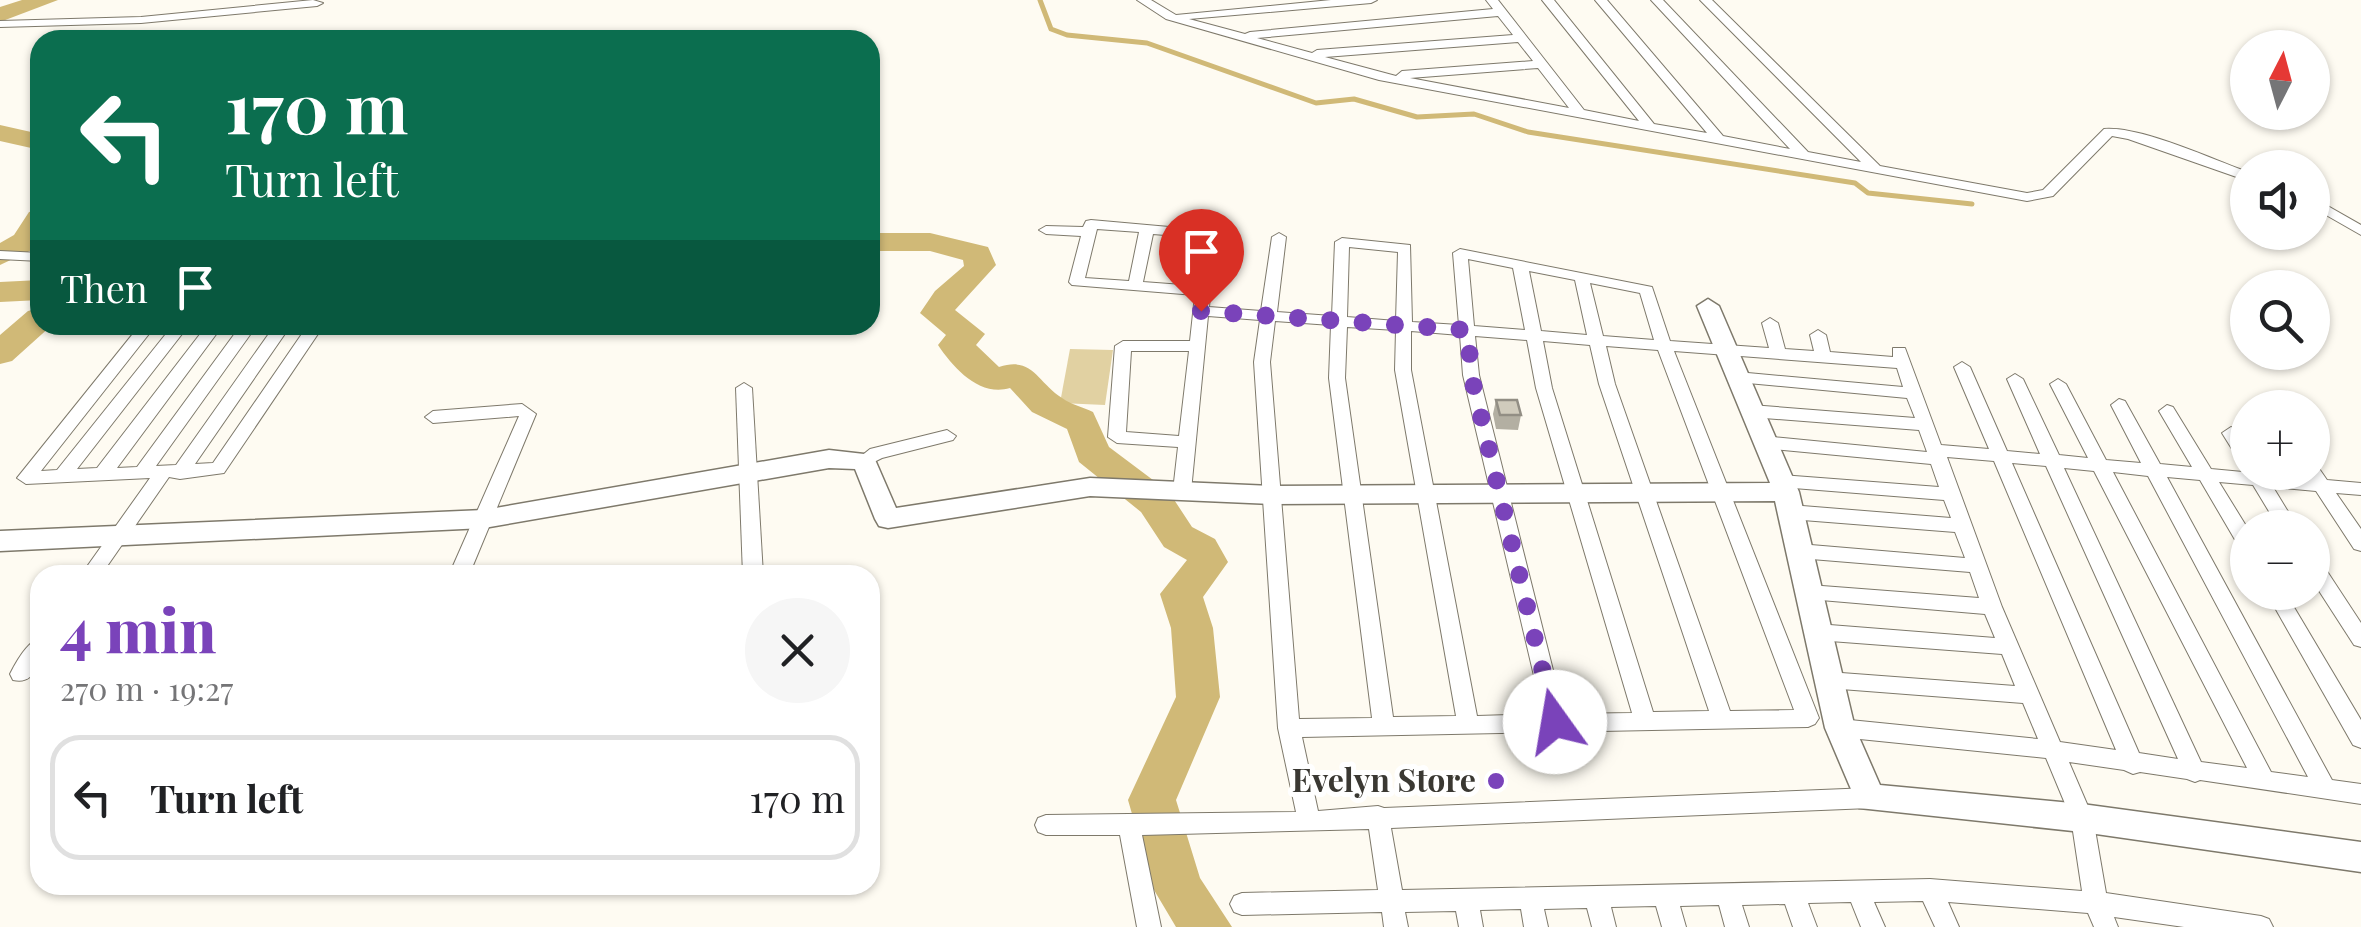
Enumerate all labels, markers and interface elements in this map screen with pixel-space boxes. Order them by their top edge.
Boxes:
north arrow [2230,30,2330,130]
map controls [2230,30,2330,610]
text: 170 m [225,58,408,152]
icon: left [60,70,190,200]
text: Turn left [225,148,399,208]
button: sound [2230,150,2330,250]
pin [1159,209,1244,312]
icon: arrive [1174,224,1229,279]
icon: arrive [168,260,223,315]
text: Then [60,262,148,313]
button: search [2230,270,2330,370]
button: + [2230,390,2330,490]
button: − [2230,510,2330,610]
text: 4 min [60,588,216,668]
button: close [745,598,850,703]
text: 270 m · 19:27 [60,666,233,709]
position arrow [1503,670,1607,774]
place label: Evelyn Store [1292,757,1476,800]
icon: left [65,770,120,825]
marker: Evelyn Store [1485,770,1507,792]
text: Turn left [150,772,303,823]
text: 170 m [750,772,845,823]

